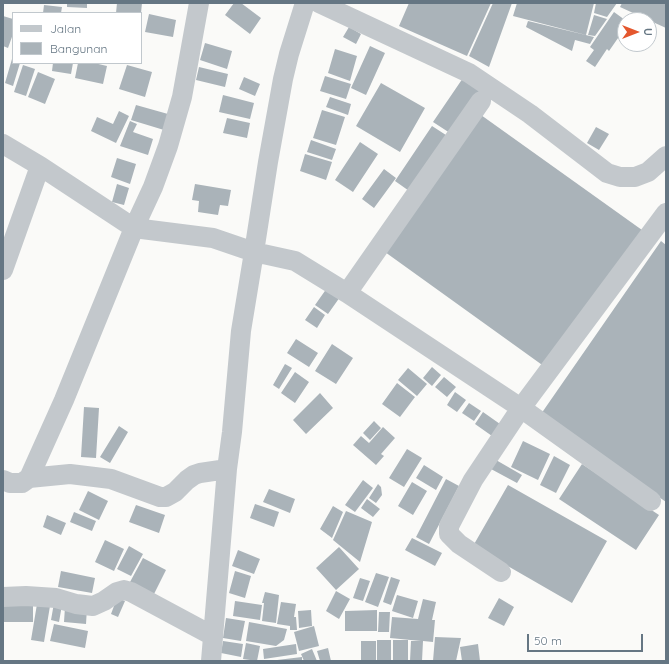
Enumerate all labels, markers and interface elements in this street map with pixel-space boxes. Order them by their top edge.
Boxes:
legend [12,12,142,64]
north arrow [617,12,657,52]
text: Jalan [50,21,81,36]
text: U [641,28,655,36]
text: Bangunan [50,41,107,56]
scale bar [529,626,645,652]
text: 50 m [534,633,562,648]

